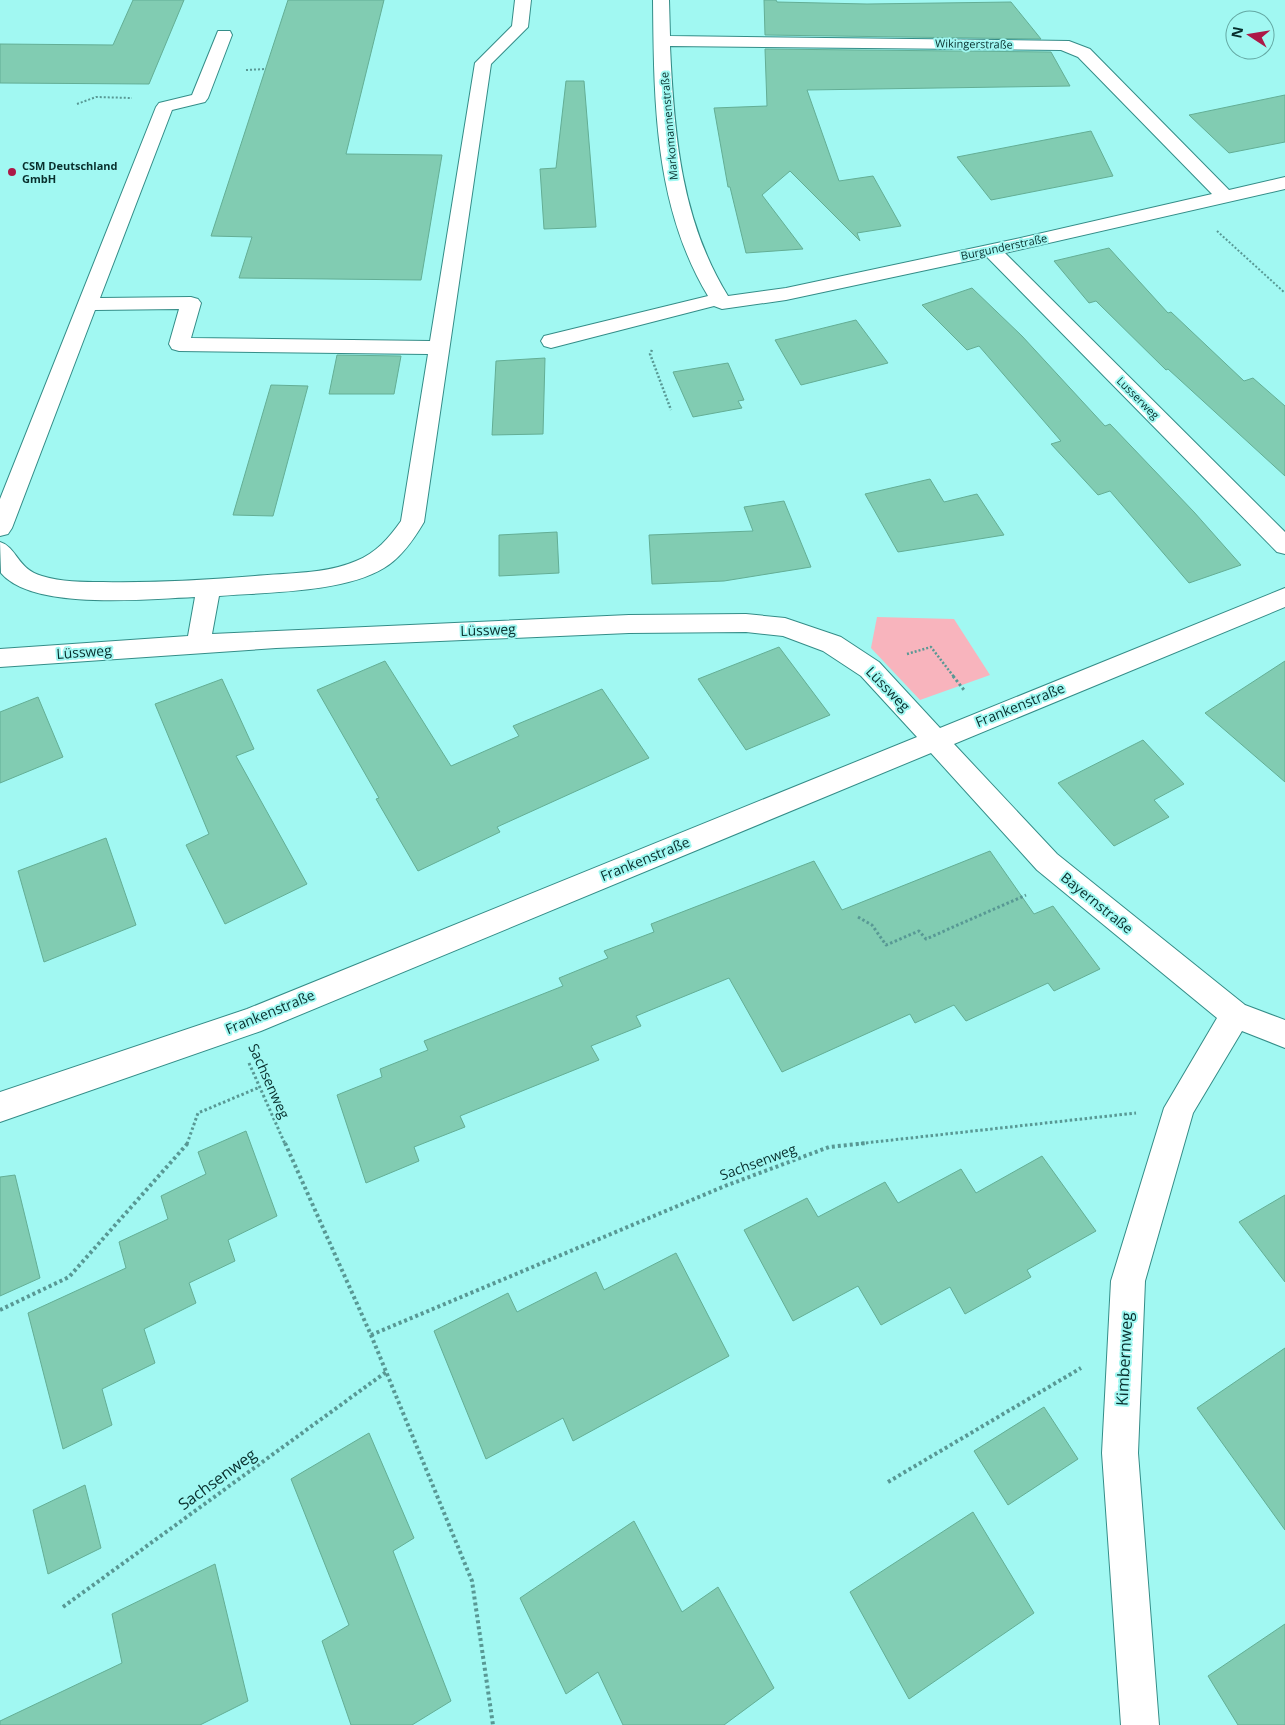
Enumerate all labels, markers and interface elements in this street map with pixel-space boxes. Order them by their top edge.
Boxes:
north arrow [1225,10,1275,60]
text: N [1226,25,1247,40]
street label: Wikingerstraße [935,35,1013,52]
street label: Markomannenstraße [656,71,681,181]
place label: CSM Deutschland GmbH [22,158,118,186]
marker: CSM Deutschland GmbH [6,166,18,178]
street label: Burgunderstraße [959,230,1049,263]
street label: Lusserweg [1114,373,1163,422]
street label: Lüssweg [460,619,516,640]
street label: Lüssweg [56,640,113,663]
street label: Lüssweg [862,662,915,716]
street label: Frankenstraße [972,678,1067,731]
street label: Frankenstraße [597,832,692,885]
street label: Bayernstraße [1057,868,1137,938]
street label: Frankenstraße [222,985,317,1038]
street label: Sachsenweg [244,1040,295,1122]
street label: Sachsenweg [717,1139,799,1184]
street label: Kimbernweg [1111,1311,1137,1406]
street label: Sachsenweg [173,1443,261,1515]

